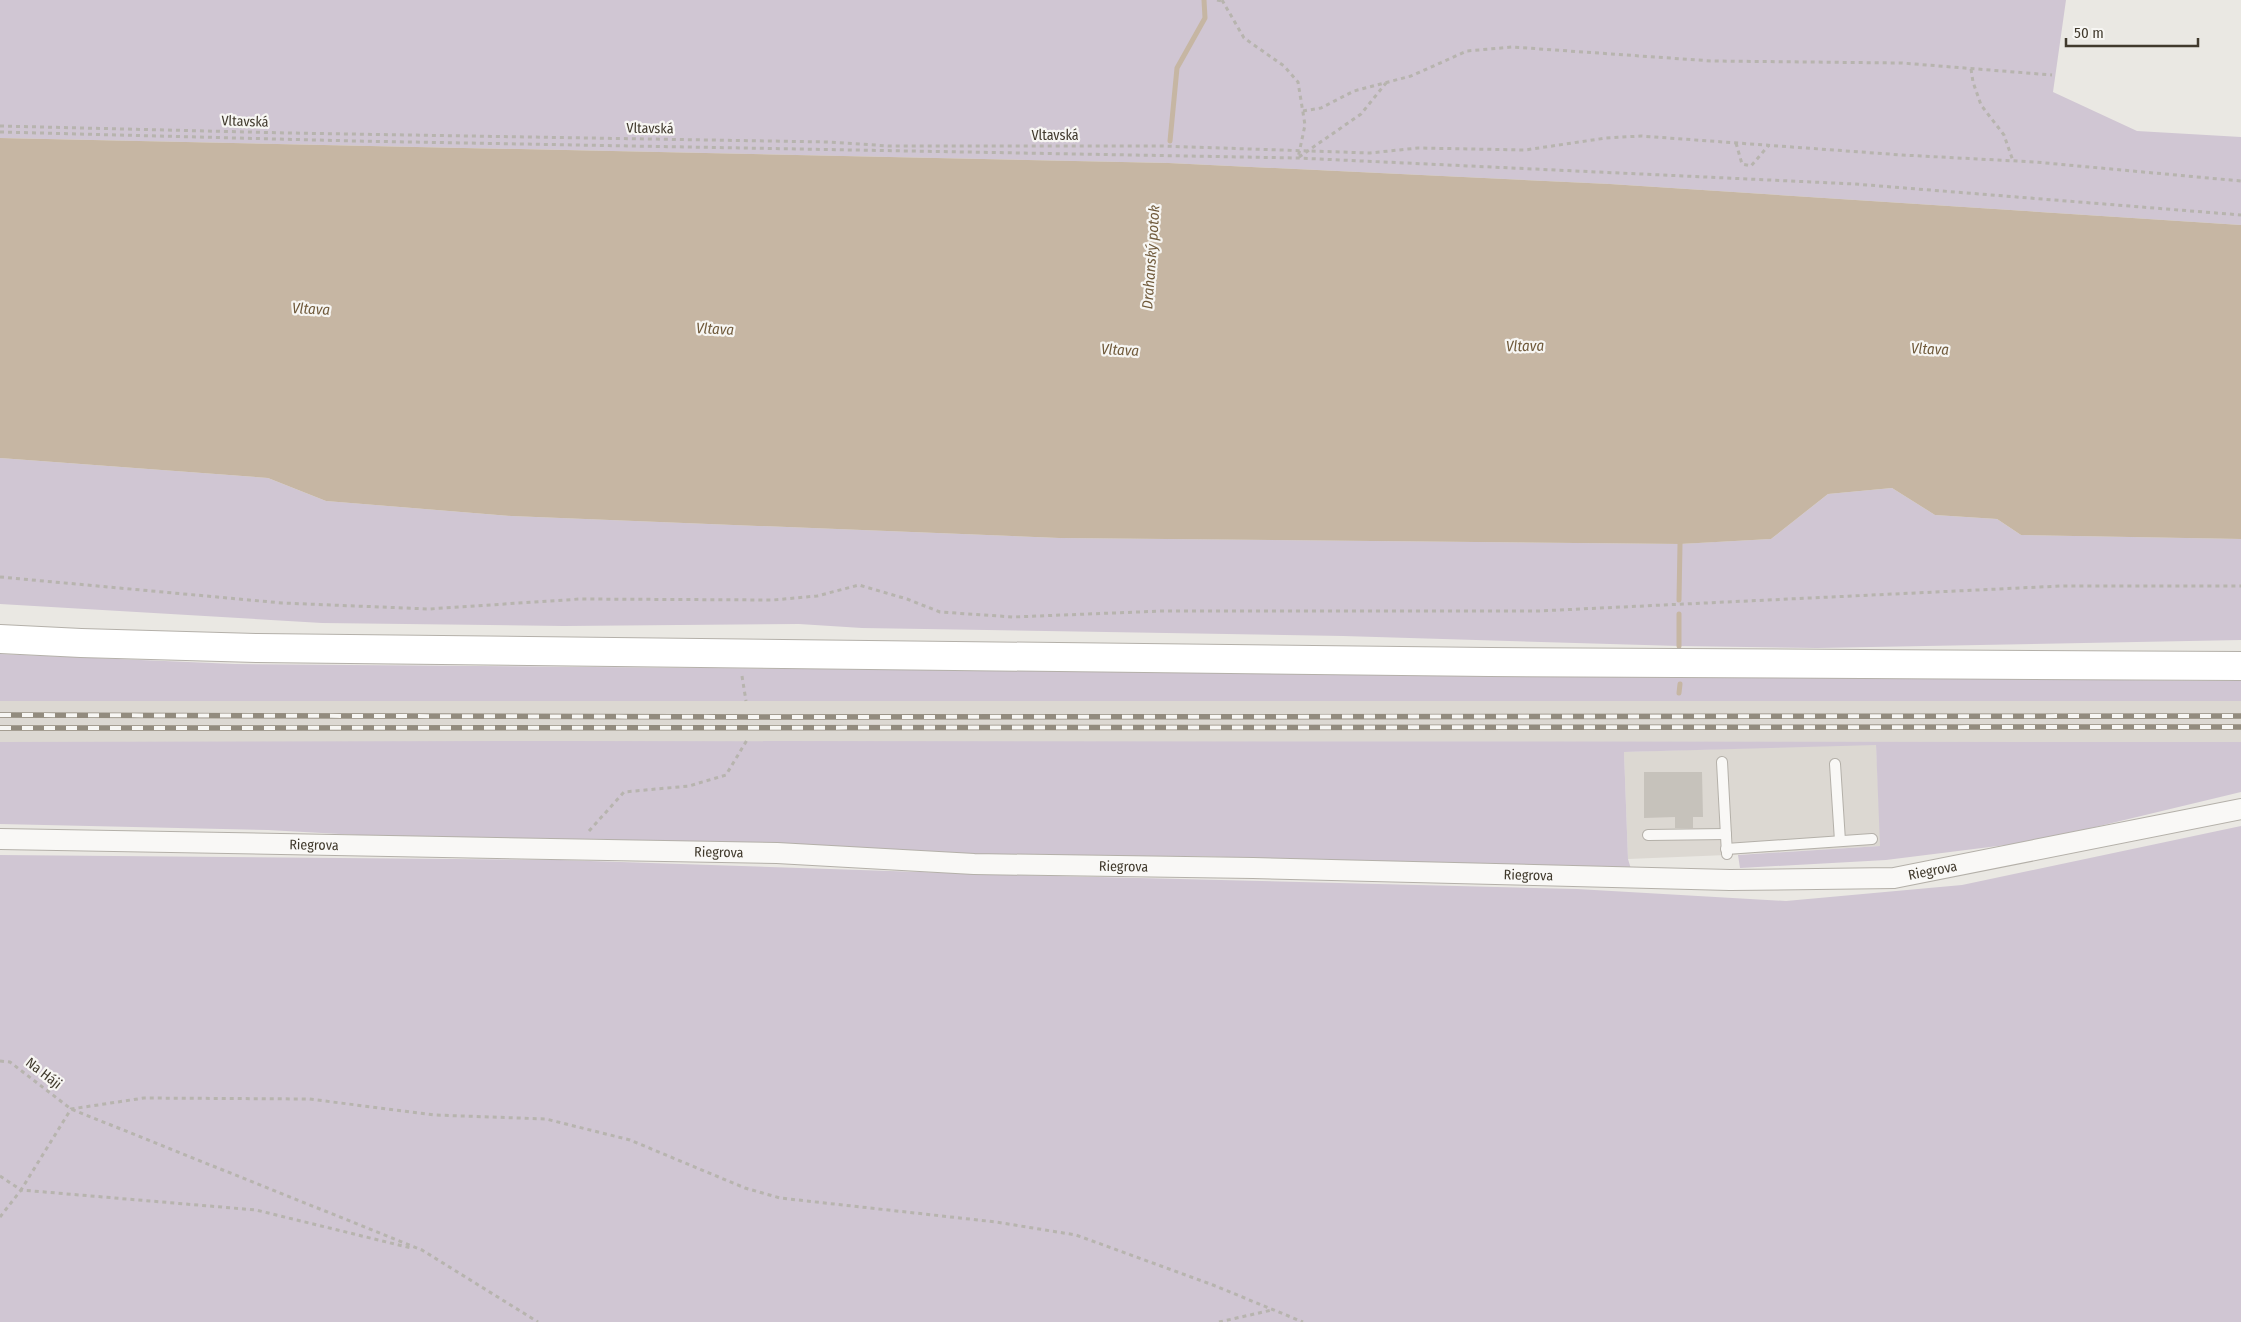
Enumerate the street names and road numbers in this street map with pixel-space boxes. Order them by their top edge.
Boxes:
street label: Vltavská [221,112,269,131]
street label: Vltavská [626,120,674,137]
street label: Vltavská [1031,127,1079,144]
street label: Riegrova [289,836,339,854]
street label: Riegrova [694,844,744,861]
street label: Riegrova [1099,858,1148,875]
street label: Riegrova [1907,858,1959,884]
street label: Riegrova [1504,866,1553,885]
street label: Na Háji [22,1054,65,1093]

